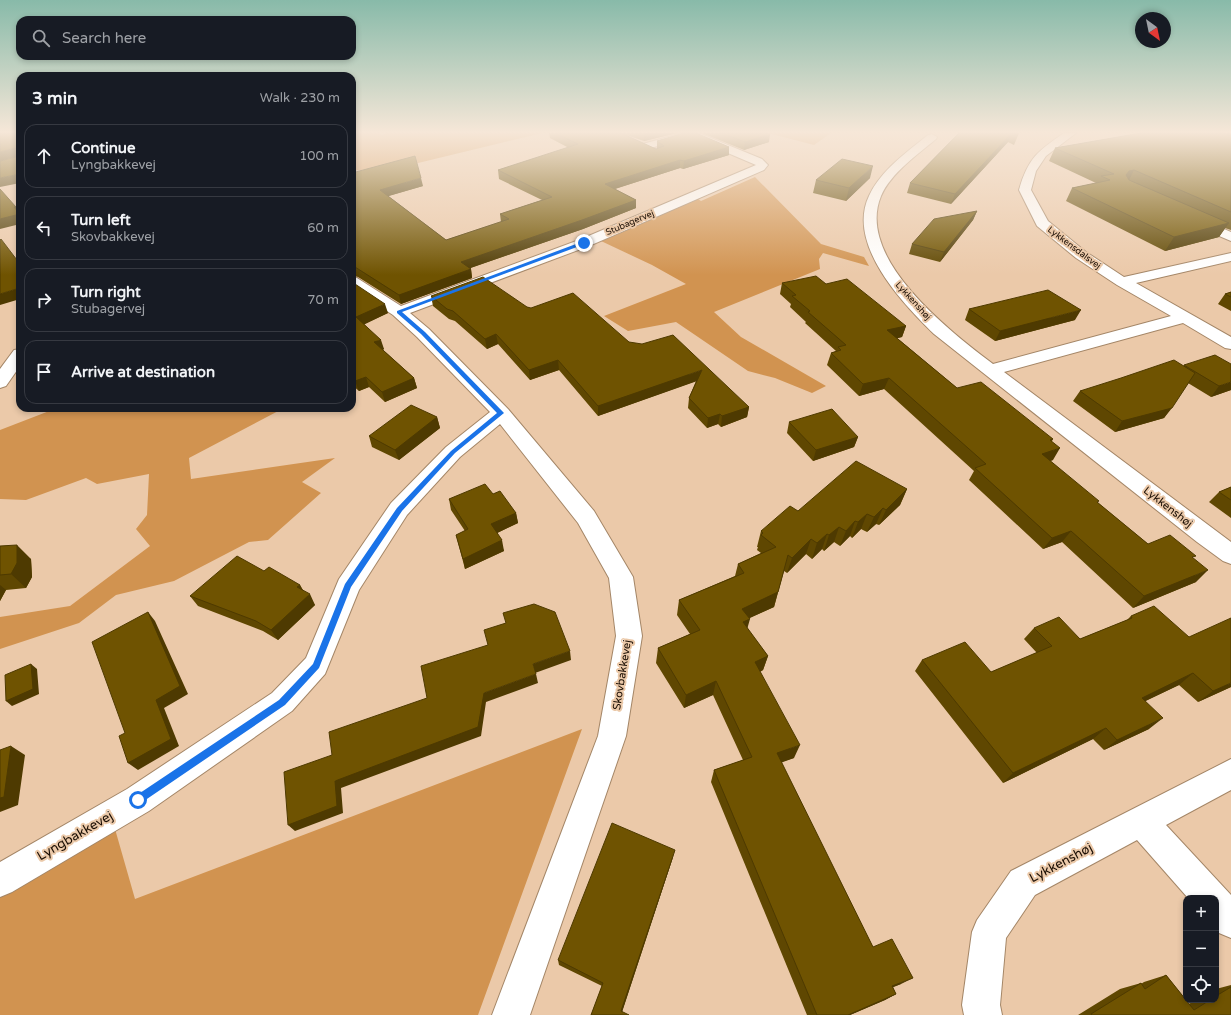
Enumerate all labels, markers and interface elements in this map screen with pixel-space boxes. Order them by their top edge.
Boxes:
north arrow [1135,12,1171,48]
search box [16,16,356,60]
icon: search [30,27,52,49]
text: Search here [62,29,146,47]
text: 3 min [32,88,77,109]
text: Walk · 230 m [260,90,340,106]
text: Continue [71,139,135,157]
icon: ahead [33,145,55,167]
text: 100 m [299,148,339,164]
text: Lyngbakkevej [71,157,156,173]
street label: Stubagervej [604,208,656,238]
text: Turn left [71,211,131,229]
icon: left [33,217,55,239]
text: 60 m [307,220,339,236]
street label: Lykkensdalsvej [1045,224,1103,272]
text: Skovbakkevej [71,229,155,245]
route end [575,234,593,252]
street label: Lykkenshøj [893,280,933,322]
text: Turn right [71,283,141,301]
icon: right [33,289,55,311]
text: 70 m [307,292,339,308]
text: Stubagervej [71,301,145,317]
icon: arrive [33,361,55,383]
text: Arrive at destination [71,363,215,381]
street label: Lykkenshøj [1141,484,1195,530]
street label: Skovbakkevej [610,639,634,711]
route start [129,791,147,809]
street label: Lyngbakkevej [34,808,116,864]
street label: Lykkenshøj [1027,840,1095,886]
map controls [1183,895,1219,1003]
button: + [1183,895,1219,931]
button: − [1183,931,1219,967]
button: locate [1183,967,1219,1003]

